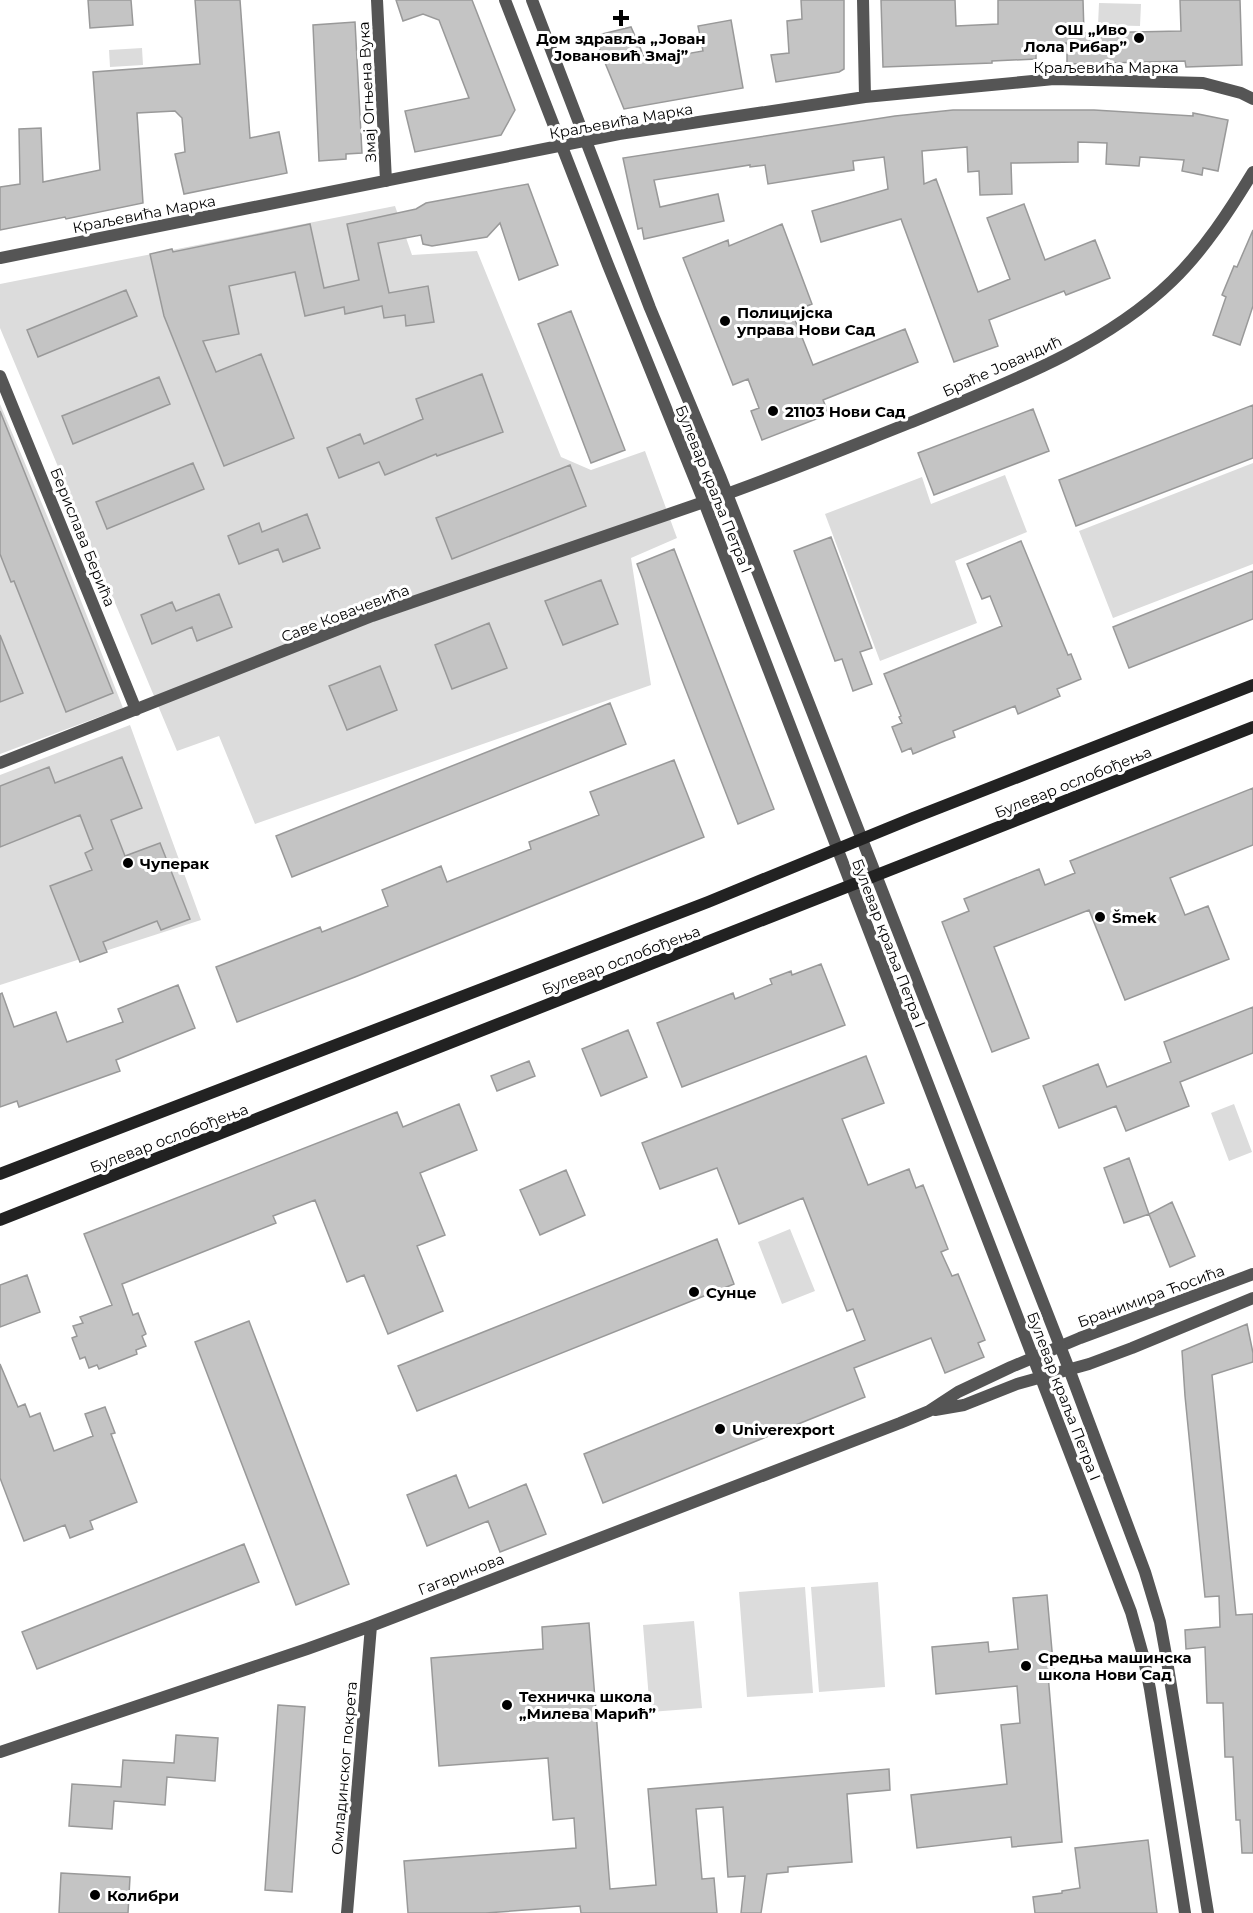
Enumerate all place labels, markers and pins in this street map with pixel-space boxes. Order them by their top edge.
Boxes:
marker: Дом здравља „Јован Јовановић Змај” [612,9,630,27]
place label: ОШ „Иво Лола Рибар” [1024,20,1127,56]
place label: Дом здравља „Јован Јовановић Змај” [536,29,706,65]
marker: ОШ „Иво Лола Рибар” [1132,31,1146,45]
place label: Полицијска управа Нови Сад [736,303,876,339]
marker: Полицијска управа Нови Сад [718,314,732,328]
place label: 21103 Нови Сад [785,402,906,421]
marker: 21103 Нови Сад [766,404,780,418]
place label: Чуперак [140,854,209,873]
marker: Чуперак [121,856,135,870]
place label: Šmek [1112,908,1157,927]
marker: Šmek [1093,910,1107,924]
place label: Сунце [706,1283,757,1302]
marker: Сунце [687,1285,701,1299]
place label: Univerexport [732,1420,835,1439]
marker: Univerexport [713,1422,727,1436]
place label: Средња машинска школа Нови Сад [1038,1648,1192,1684]
marker: Средња машинска школа Нови Сад [1019,1659,1033,1673]
place label: Техничка школа „Милева Марић” [519,1687,656,1723]
marker: Техничка школа „Милева Марић” [500,1698,514,1712]
place label: Колибри [107,1886,179,1905]
marker: Колибри [88,1888,102,1902]

